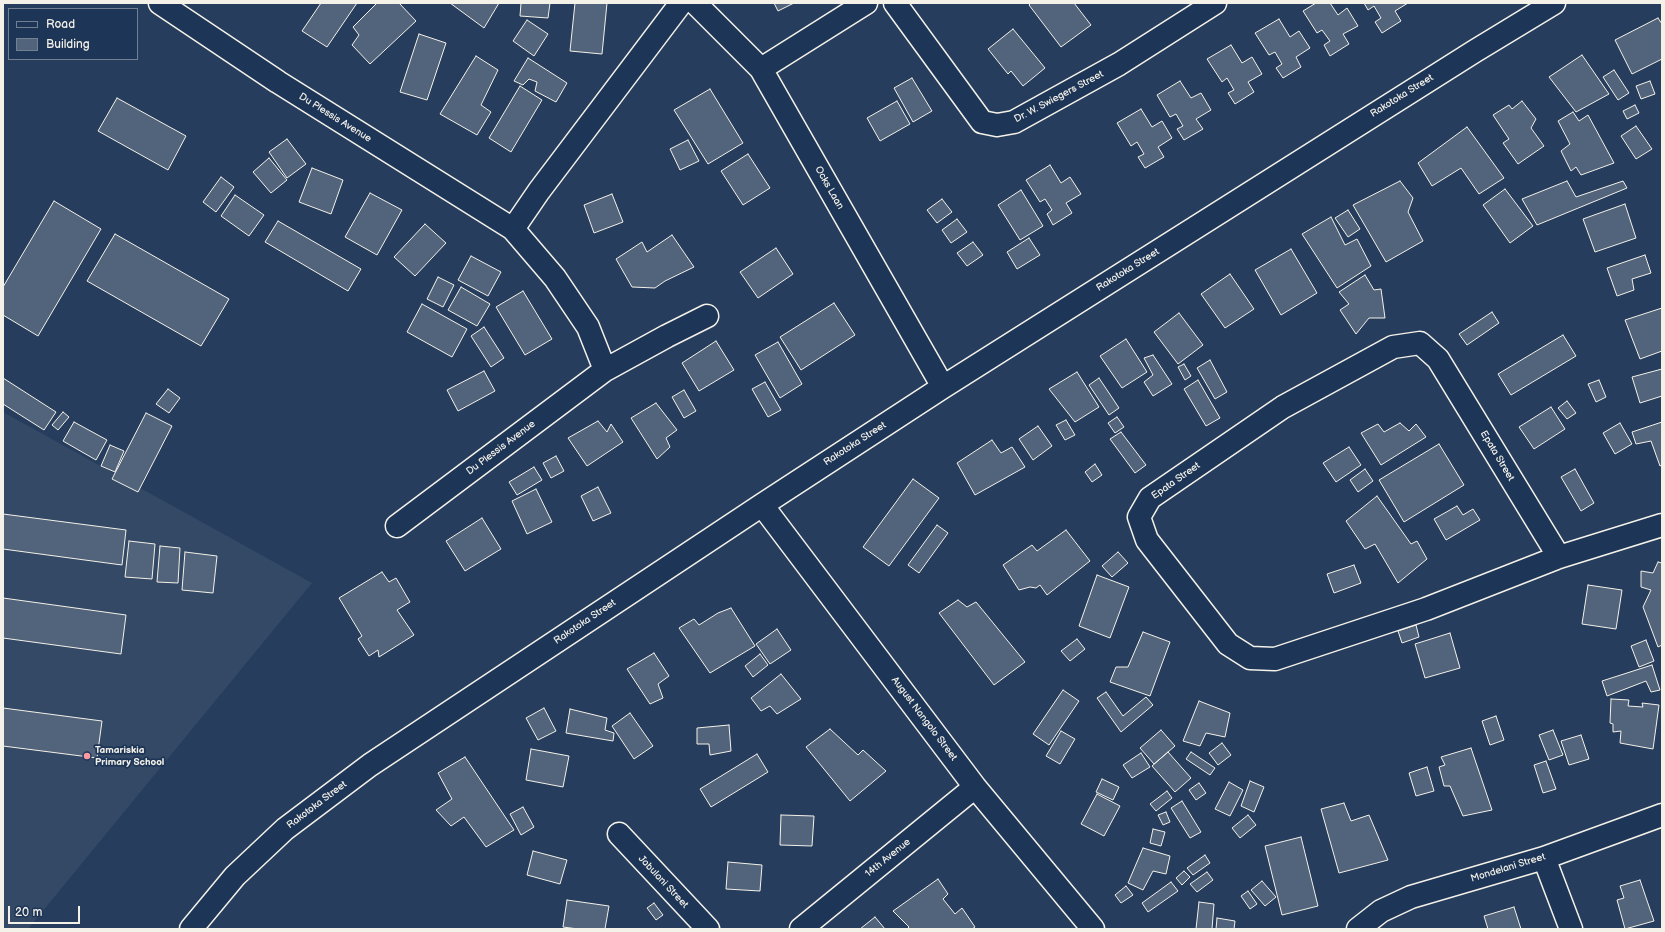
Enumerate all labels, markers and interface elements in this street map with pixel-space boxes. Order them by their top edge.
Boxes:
legend [8,8,138,60]
text: Road [46,17,75,32]
text: Building [46,37,90,52]
street label: Dr. W. Swiegers Street [1012,68,1106,126]
street label: Rakotoka Street [1368,72,1436,120]
street label: Du Plessis Avenue [296,91,374,145]
street label: Ocks Laan [812,164,846,212]
street label: Rakotoka Street [1094,246,1162,294]
street label: Du Plessis Avenue [464,418,538,478]
street label: Rakotoka Street [822,419,888,469]
street label: Epata Street [1477,429,1517,483]
street label: Epata Street [1149,460,1203,502]
street label: Rakotoka Street [552,597,618,647]
street label: August Nangolo Street [889,675,959,763]
place label: Tamariskia Primary School [95,744,164,768]
marker: Tamariskia Primary School [82,751,92,761]
street label: Rakotoka Street [285,779,349,831]
street label: 14th Avenue [863,836,913,880]
street label: Mondelani Street [1469,851,1547,885]
street label: Jabulani Street [636,853,690,911]
scale bar [10,898,82,924]
text: 20 m [15,905,42,920]

